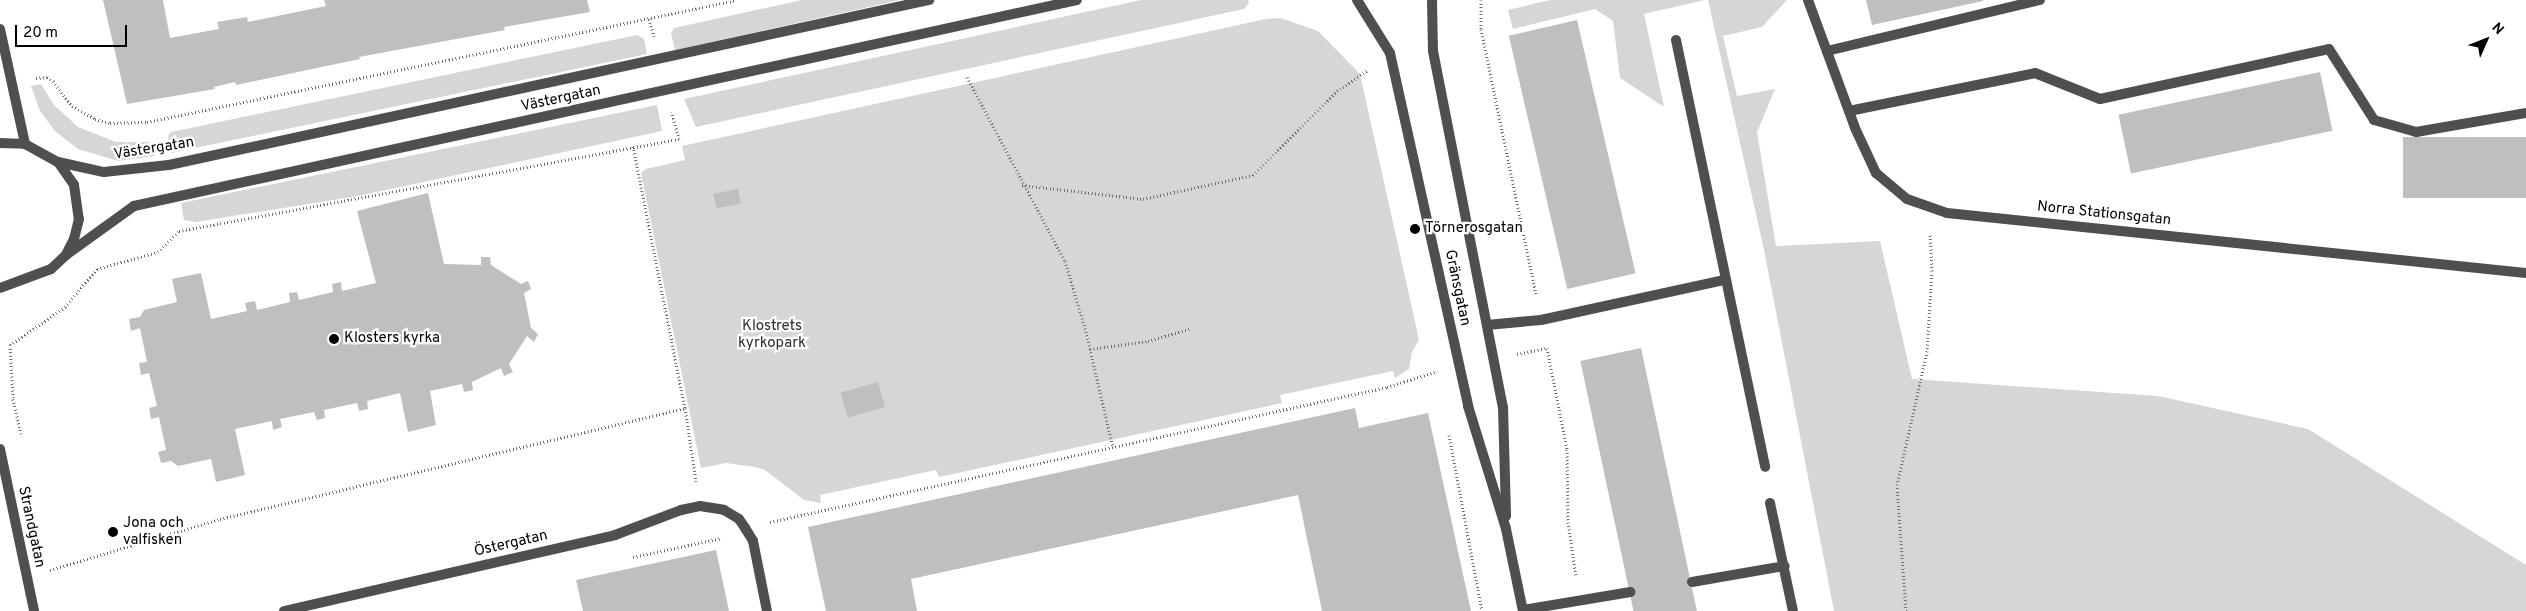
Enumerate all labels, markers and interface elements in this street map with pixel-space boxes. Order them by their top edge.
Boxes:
scale bar [18,15,130,47]
north arrow [2461,15,2511,65]
text: N [2488,20,2507,39]
text: 20 m [23,24,58,43]
street label: Västergatan [519,82,603,116]
street label: Västergatan [113,134,195,164]
street label: Norra Stationsgatan [2036,198,2172,230]
place label: Törnerosgatan [1425,220,1523,238]
marker: Törnerosgatan [1409,223,1421,235]
street label: Gränsgatan [1440,248,1474,328]
park label: Klostrets kyrkopark [738,317,806,352]
place label: Klosters kyrka [344,330,440,348]
marker: Klosters kyrka [328,333,340,345]
street label: Strandgatan [14,485,48,569]
place label: Jona och valfisken [123,514,184,549]
marker: Jona och valfisken [107,526,119,538]
street label: Östergatan [472,527,550,561]

